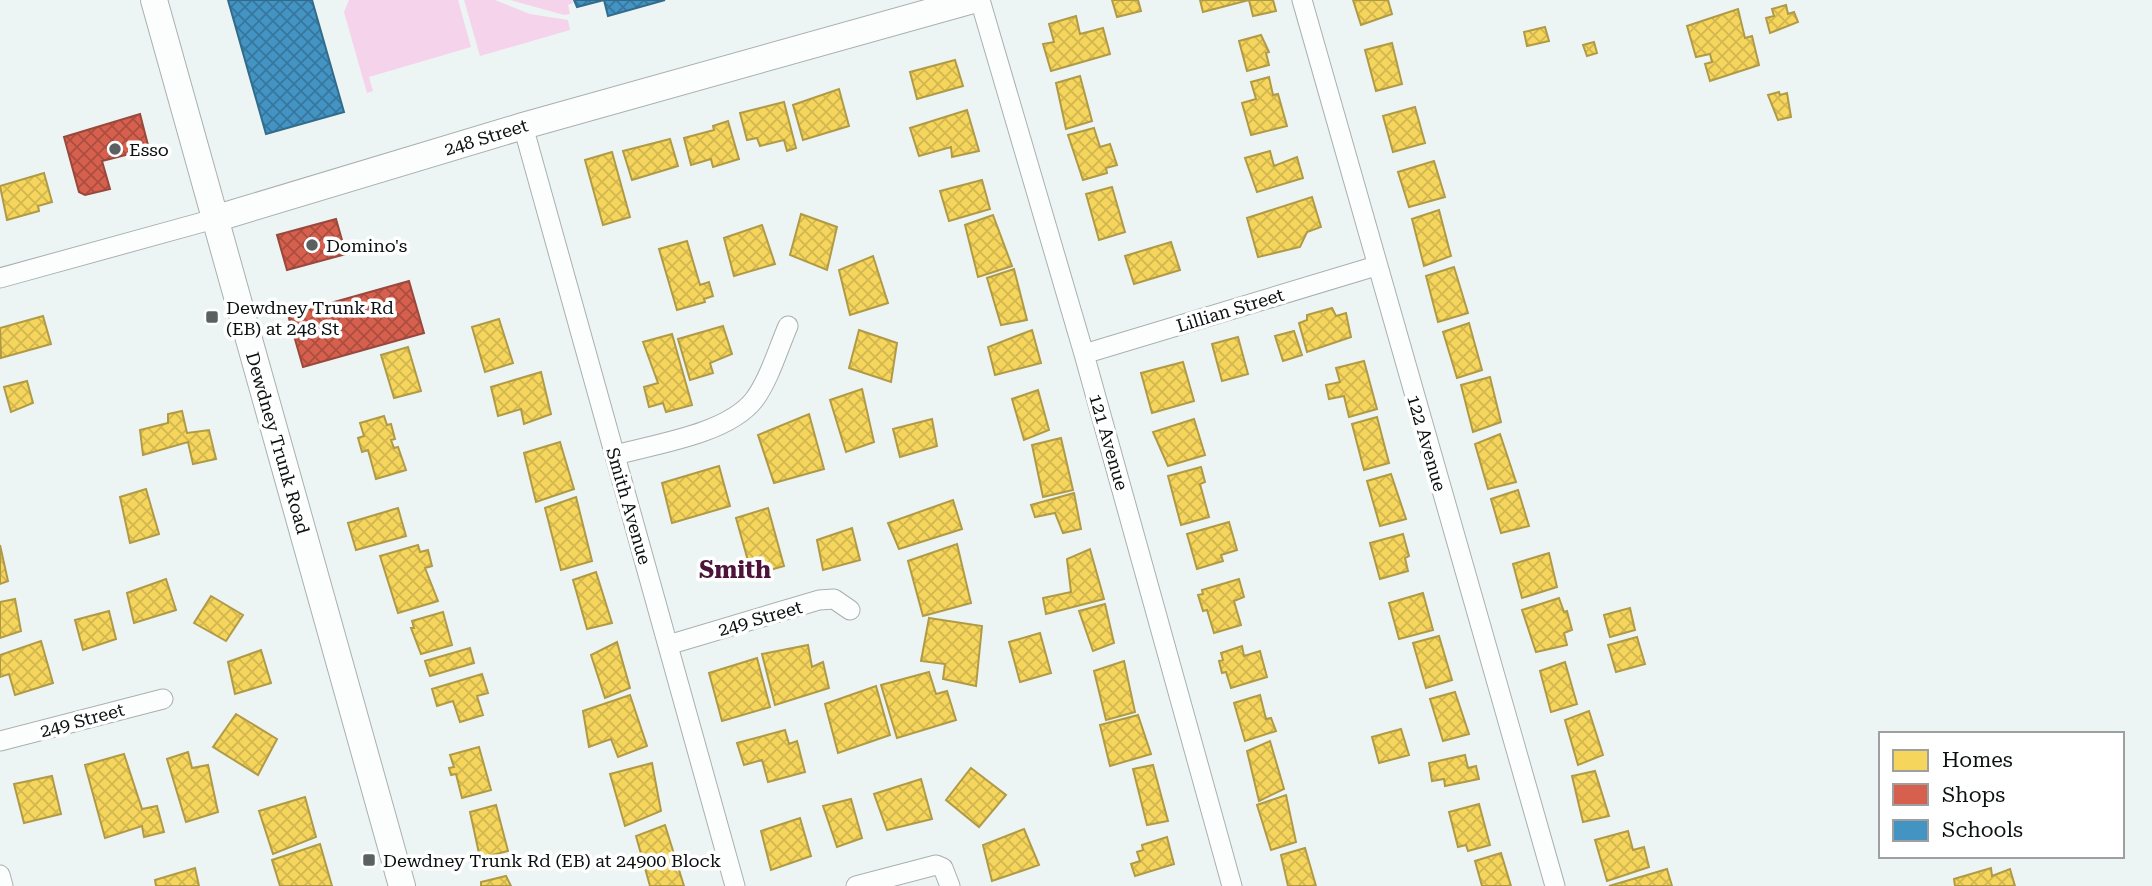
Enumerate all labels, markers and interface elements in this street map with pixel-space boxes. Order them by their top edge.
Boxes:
street label: 248 Street [442,114,531,160]
place label: Esso [129,139,169,160]
marker: Esso [107,141,123,157]
place label: Domino's [326,235,407,256]
marker: Domino's [304,237,320,253]
street label: Lillian Street [1174,284,1287,336]
place label: Dewdney Trunk Rd (EB) at 248 St [226,297,394,339]
marker: Dewdney Trunk Rd (EB) at 248 St [204,309,220,325]
street label: Dewdney Trunk Road [242,350,314,537]
street label: 121 Avenue [1085,391,1133,493]
street label: 122 Avenue [1403,392,1451,494]
street label: Smith Avenue [602,445,656,567]
district label: Smith [699,556,771,584]
street label: 249 Street [716,596,805,640]
street label: 249 Street [38,699,127,741]
legend [1879,732,2124,858]
text: Homes [1942,748,2013,772]
text: Shops [1942,783,2005,807]
text: Schools [1942,818,2023,842]
place label: Dewdney Trunk Rd (EB) at 24900 Block [383,850,721,871]
marker: Dewdney Trunk Rd (EB) at 24900 Block [361,852,377,868]

